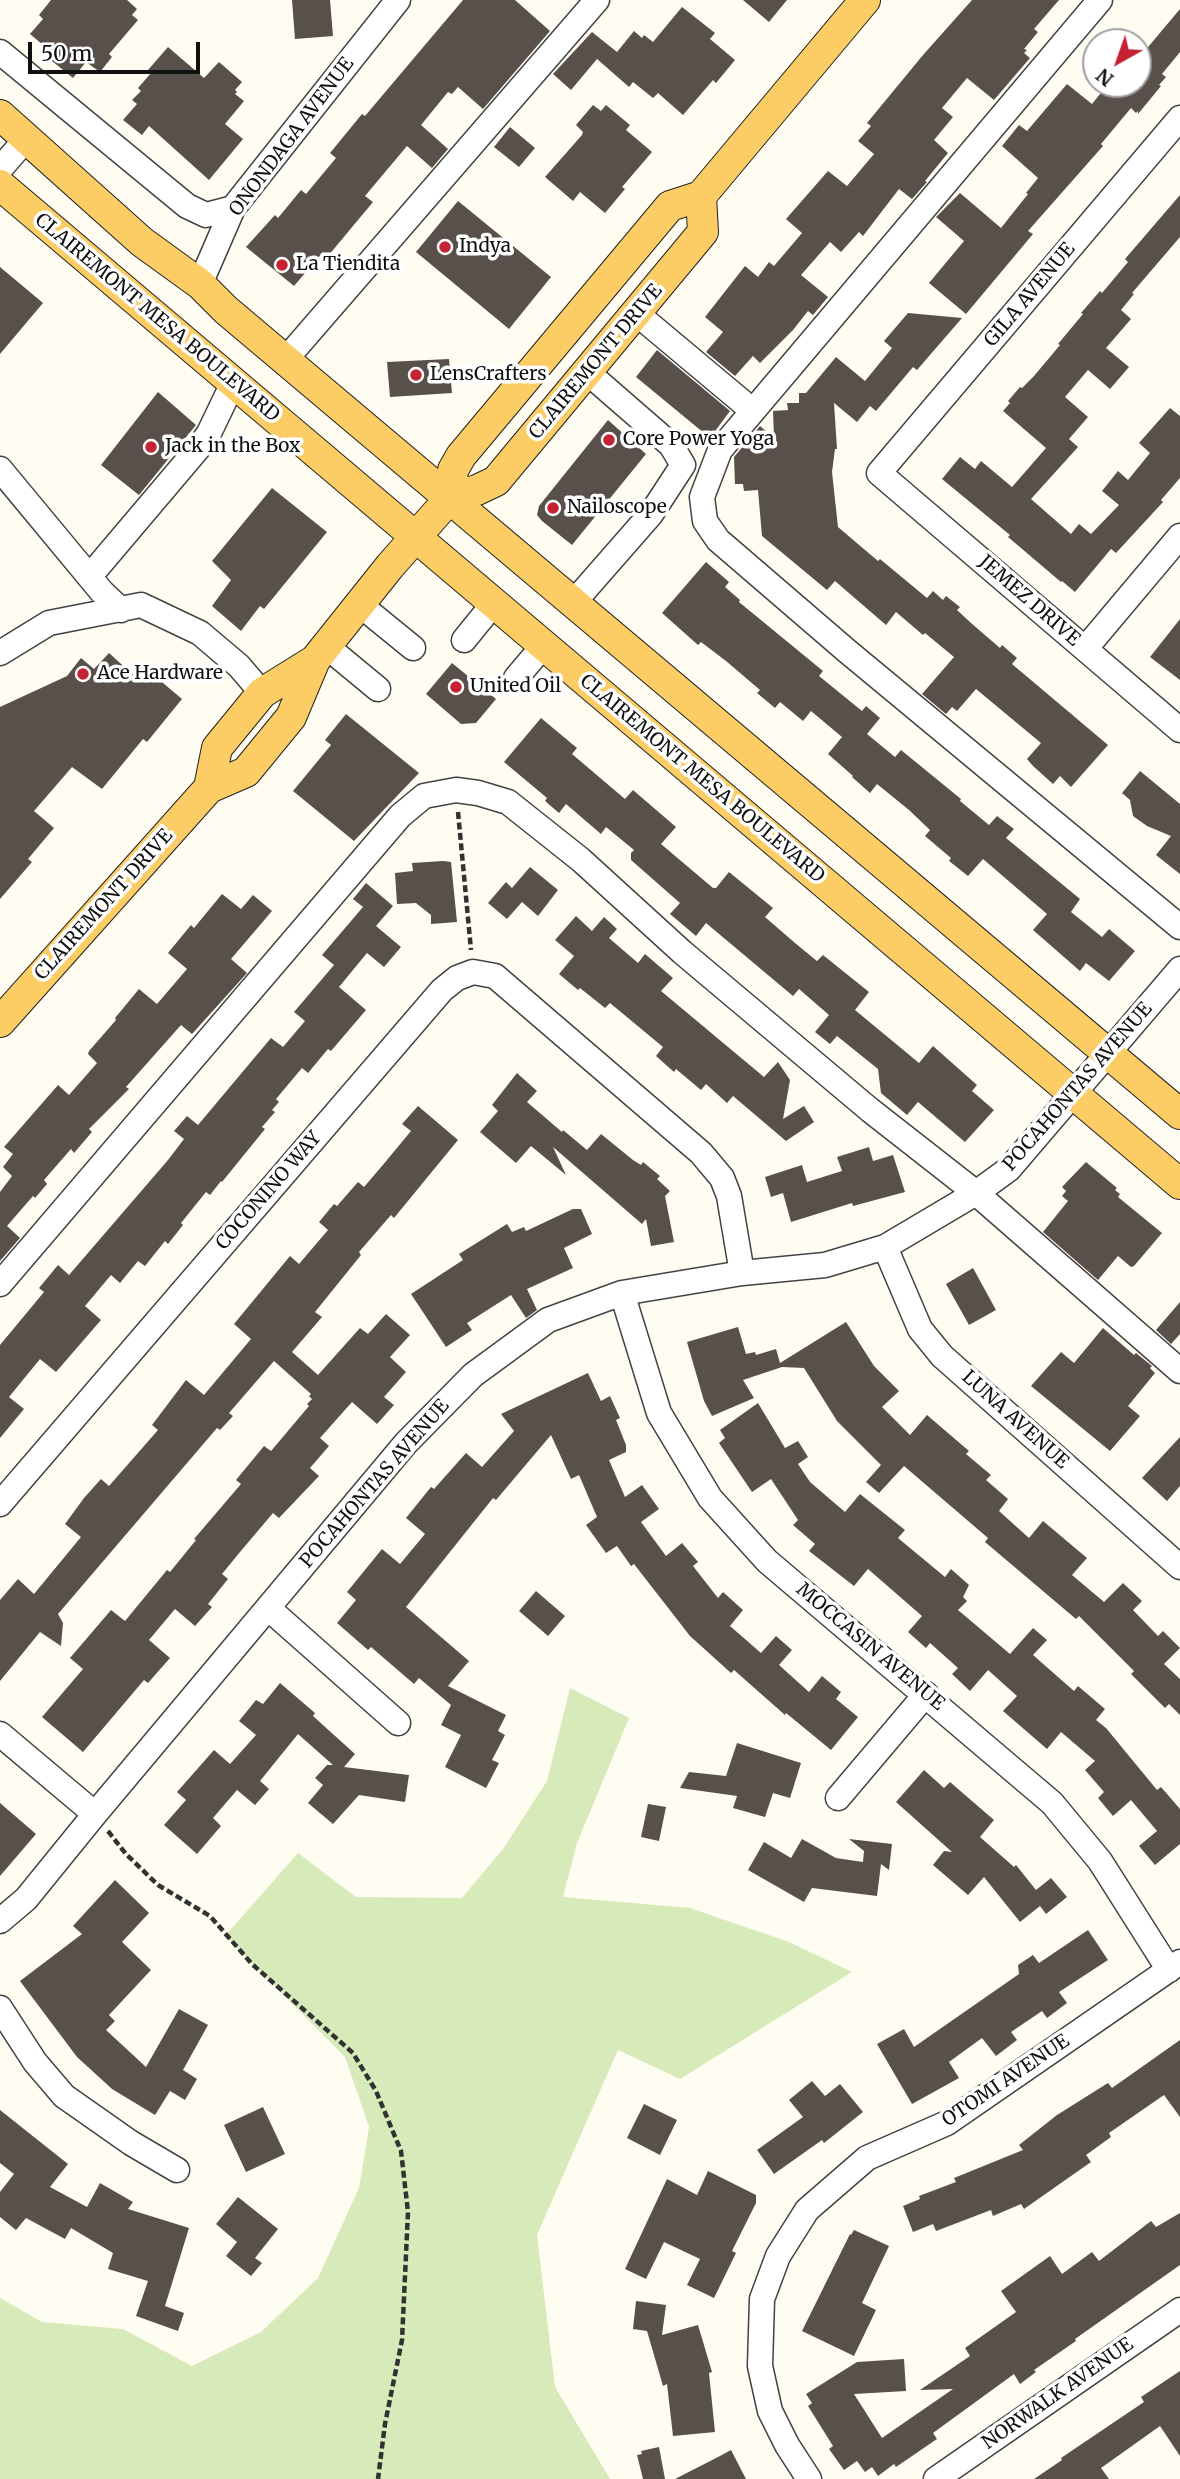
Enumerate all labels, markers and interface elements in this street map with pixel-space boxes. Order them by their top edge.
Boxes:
scale bar [32,28,203,72]
north arrow [1082,28,1152,98]
text: 50 m [41,40,92,67]
street label: ONONDAGA AVENUE [225,53,359,221]
text: N [1091,64,1118,92]
street label: CLAIREMONT MESA BOULEVARD [30,209,284,427]
place label: Indya [459,236,511,258]
street label: GILA AVENUE [980,238,1080,352]
marker: Indya [437,239,453,255]
place label: La Tiendita [296,254,400,276]
marker: La Tiendita [274,257,290,273]
street label: CLAIREMONT DRIVE [525,280,667,444]
place label: LensCrafters [430,364,547,386]
marker: LensCrafters [408,367,424,383]
place label: Core Power Yoga [623,429,774,451]
marker: Core Power Yoga [601,432,617,448]
place label: Jack in the Box [165,436,300,458]
marker: Jack in the Box [143,439,159,455]
place label: Nailoscope [567,497,667,519]
marker: Nailoscope [545,500,561,516]
street label: JEMEZ DRIVE [974,551,1084,651]
place label: Ace Hardware [97,663,223,685]
marker: Ace Hardware [75,666,91,682]
street label: CLAIREMONT MESA BOULEVARD [575,670,829,888]
place label: United Oil [470,676,561,698]
marker: United Oil [448,679,464,695]
street label: CLAIREMONT DRIVE [30,825,178,985]
street label: POCAHONTAS AVENUE [999,998,1157,1176]
street label: COCONINO WAY [212,1127,326,1255]
street label: LUNA AVENUE [957,1366,1073,1474]
street label: POCAHONTAS AVENUE [296,1395,454,1573]
street label: MOCCASIN AVENUE [791,1578,949,1716]
street label: OTOMI AVENUE [938,2030,1074,2132]
street label: NORWALK AVENUE [978,2333,1138,2455]

